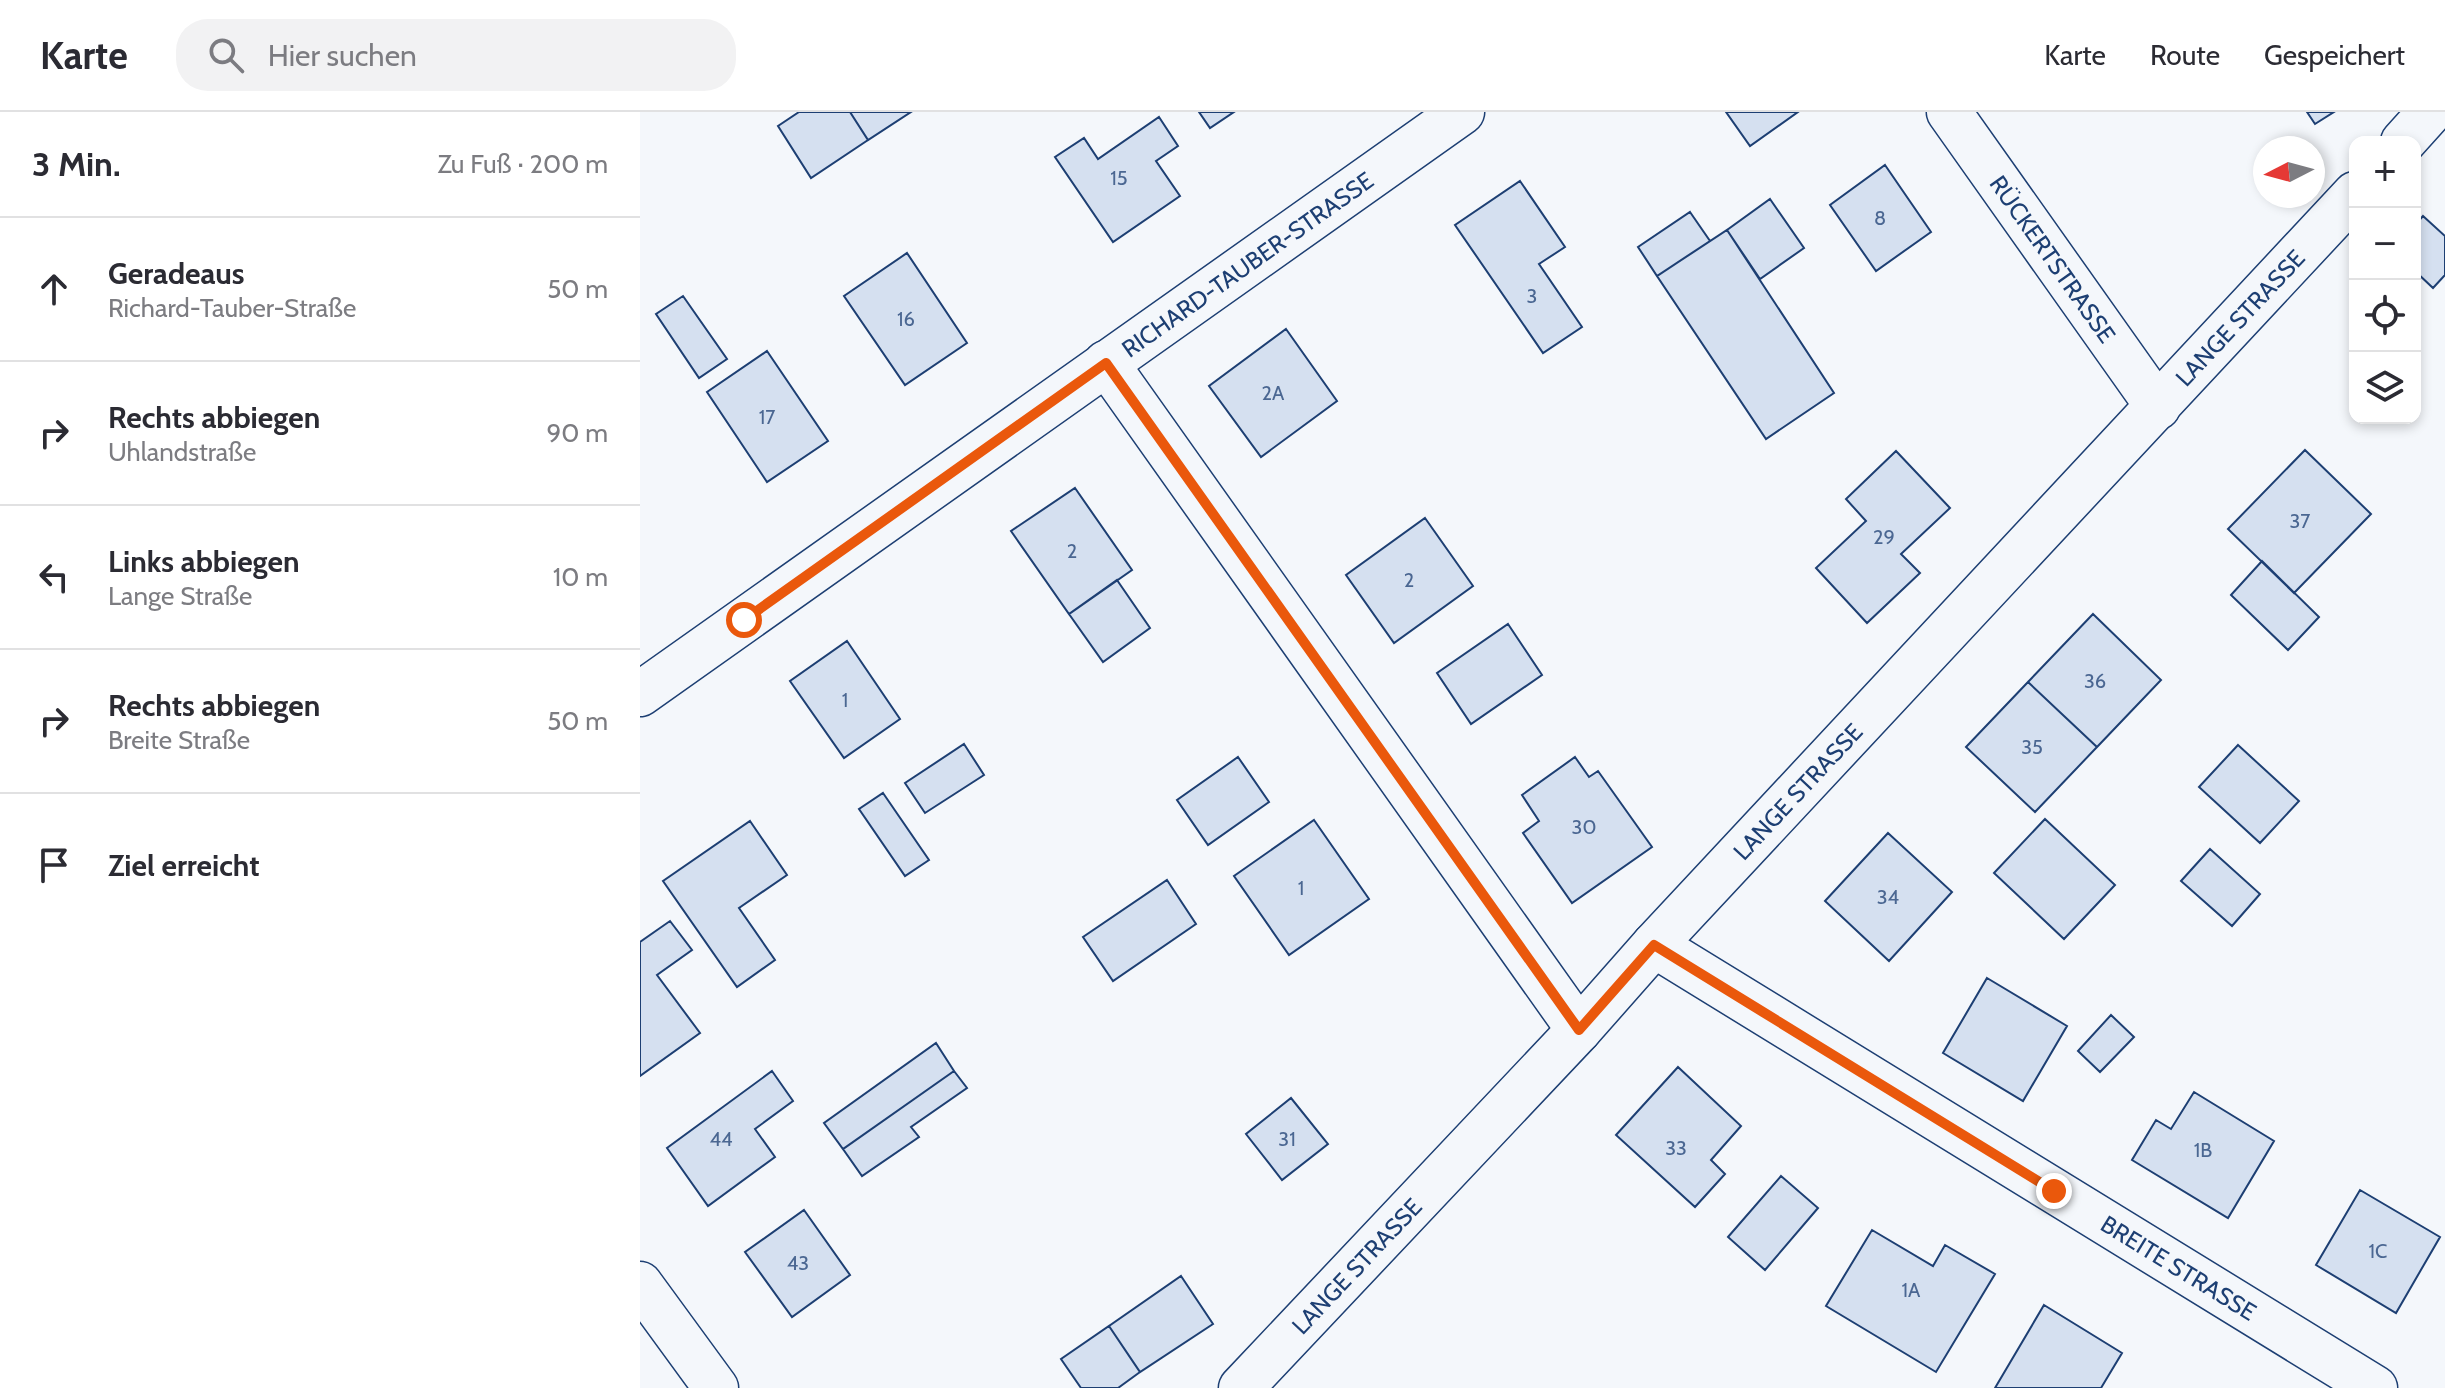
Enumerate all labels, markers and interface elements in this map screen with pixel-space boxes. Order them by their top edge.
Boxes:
search box [176,19,736,91]
text: Karte [40,32,128,79]
icon: search [204,33,248,77]
text: Hier suchen [268,37,417,74]
text: Karte [2044,38,2106,72]
text: Route [2150,38,2220,72]
text: Gespeichert [2264,38,2405,72]
north arrow [2253,136,2325,208]
map controls [2349,136,2421,424]
button: + [2349,136,2421,208]
text: 3 Min. [32,143,120,185]
text: Zu Fuß · 200 m [437,148,608,180]
street label: RICHARD-TAUBER-STRASSE [1116,165,1378,363]
house number: 15 [1110,166,1128,190]
street label: RÜCKERTSTRASSE [1984,170,2122,348]
house number: 8 [1874,206,1886,230]
button: − [2349,208,2421,280]
street label: LANGE STRASSE [2169,243,2310,392]
text: Geradeaus [108,255,245,292]
icon: ahead [32,267,76,311]
text: 50 m [547,273,608,305]
button: locate [2349,280,2421,352]
house number: 3 [1527,284,1537,308]
text: Richard-Tauber-Straße [108,292,356,324]
house number: 16 [897,307,915,331]
button: layers [2349,352,2421,424]
house number: 2A [1262,381,1285,405]
text: Rechts abbiegen [108,399,320,436]
house number: 17 [759,405,775,429]
icon: right [32,411,76,455]
text: 90 m [546,417,608,449]
text: Uhlandstraße [108,436,256,468]
house number: 37 [2290,509,2310,533]
house number: 29 [1873,525,1895,549]
house number: 2 [1067,539,1077,563]
text: Links abbiegen [108,543,300,580]
icon: left [32,555,76,599]
text: 10 m [553,561,608,593]
house number: 2 [1404,568,1414,592]
text: Lange Straße [108,580,252,612]
route start [726,602,762,638]
house number: 36 [2084,669,2106,693]
text: Rechts abbiegen [108,687,320,724]
house number: 1 [842,688,848,712]
icon: right [32,699,76,743]
text: 50 m [547,705,608,737]
street label: LANGE STRASSE [1727,717,1868,866]
text: Breite Straße [108,724,250,756]
house number: 35 [2021,735,2043,759]
house number: 30 [1572,815,1596,839]
icon: arrive [32,843,76,887]
text: Ziel erreicht [108,847,259,884]
house number: 1 [1298,876,1304,900]
house number: 34 [1877,885,1900,909]
house number: 44 [709,1127,733,1151]
house number: 31 [1278,1127,1296,1151]
house number: 33 [1665,1136,1687,1160]
house number: 1B [2194,1138,2212,1162]
route end [2036,1173,2072,1209]
street label: LANGE STRASSE [1285,1192,1427,1340]
street label: BREITE STRASSE [2096,1209,2262,1326]
house number: 1C [2369,1239,2387,1263]
house number: 43 [787,1251,809,1275]
house number: 1A [1902,1278,1921,1302]

